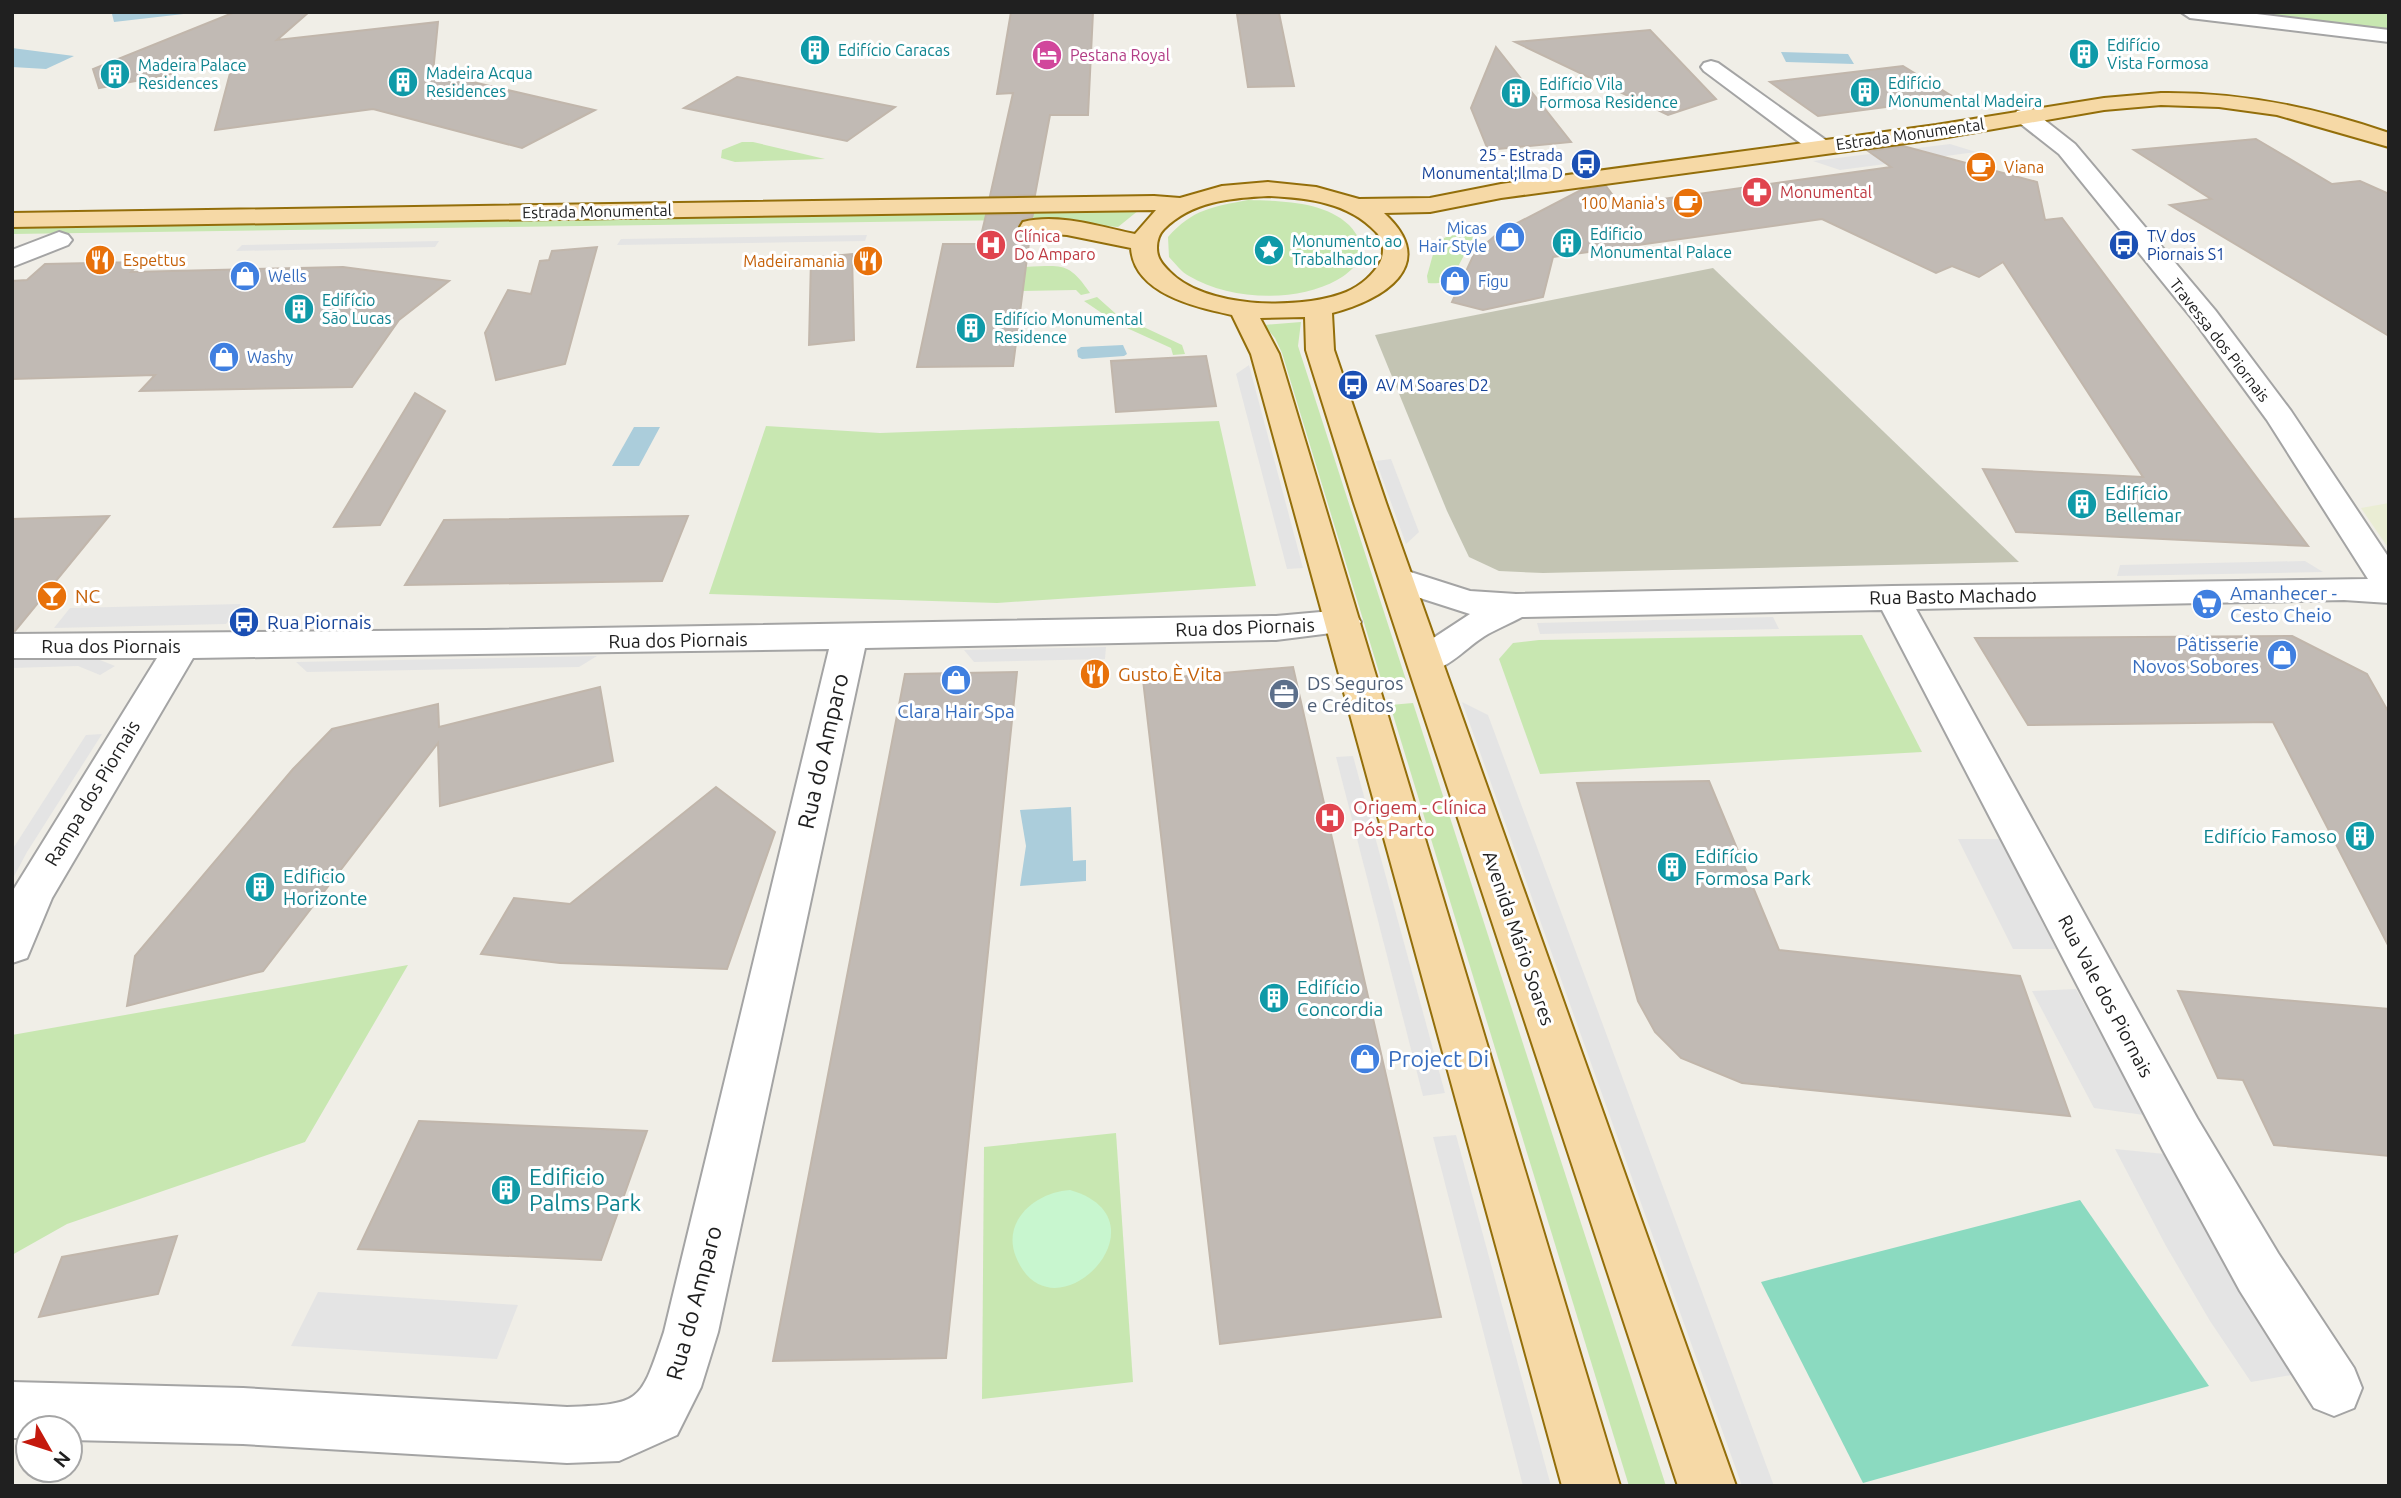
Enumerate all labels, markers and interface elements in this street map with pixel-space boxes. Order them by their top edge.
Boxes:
building icon: Edifício Caracas [798,33,832,67]
place label: Edifício Vista Formosa [2107,36,2209,72]
building icon: Edifício Vista Formosa [2067,37,2101,71]
hotel icon: Pestana Royal [1030,38,1064,72]
place label: Edifício Caracas [838,41,950,59]
place label: Pestana Royal [1070,46,1170,64]
place label: Madeira Palace Residences [138,56,246,92]
building icon: Madeira Palace Residences [98,57,132,91]
place label: Madeira Acqua Residences [426,64,533,100]
building icon: Madeira Acqua Residences [386,65,420,99]
place label: Edifício Monumental Madeira [1888,74,2042,110]
place label: Edifício Vila Formosa Residence [1539,75,1678,111]
building icon: Edifício Monumental Madeira [1848,75,1882,109]
building icon: Edifício Vila Formosa Residence [1499,76,1533,110]
street label: Estrada Monumental [1835,115,1985,153]
place label: 25 - Estrada Monumental;Ilma D [1422,146,1563,182]
bus stop icon: 25 - Estrada Monumental;Ilma D [1569,147,1603,181]
cafe icon: Viana [1964,150,1998,184]
place label: Viana [2004,158,2044,176]
pharmacy icon: Monumental [1740,175,1774,209]
place label: Monumental [1780,183,1872,201]
cafe icon: 100 Mania's [1671,186,1705,220]
place label: 100 Mania's [1580,194,1665,212]
street label: Estrada Monumental [522,201,672,221]
place label: Micas Hair Style [1419,219,1487,255]
shop icon: Micas Hair Style [1493,220,1527,254]
place label: Edificio Monumental Palace [1590,225,1732,261]
building icon: Edificio Monumental Palace [1550,226,1584,260]
place label: Clínica Do Amparo [1014,227,1096,263]
place label: TV dos Piornais S1 [2147,227,2225,263]
hospital icon: Clínica Do Amparo [974,228,1008,262]
bus stop icon: TV dos Piornais S1 [2107,228,2141,262]
place label: Monumento ao Trabalhador [1292,232,1402,268]
place icon: Monumento ao Trabalhador [1252,233,1286,267]
restaurant icon: Espettus [83,243,117,277]
restaurant icon: Madeiramania [851,244,885,278]
place label: Espettus [123,251,186,269]
place label: Madeiramania [743,252,845,270]
shop icon: Wells [228,259,262,293]
shop icon: Figu [1438,264,1472,298]
place label: Wells [268,267,307,285]
place label: Figu [1478,272,1509,290]
street label: Travessa dos Piornais [2166,275,2274,405]
place label: Edifício São Lucas [322,291,392,327]
building icon: Edifício São Lucas [282,292,316,326]
place label: Edifício Monumental Residence [994,310,1143,346]
building icon: Edifício Monumental Residence [954,311,988,345]
shop icon: Washy [207,340,241,374]
place label: Washy [247,348,294,366]
bus stop icon: AV M Soares D2 [1336,368,1370,402]
place label: AV M Soares D2 [1376,376,1489,394]
place label: Edifício Bellemar [2105,482,2181,526]
building icon: Edifício Bellemar [2065,487,2099,521]
bar icon: NC [35,579,69,613]
place label: Amanhecer - Cesto Cheio [2230,582,2337,626]
street label: Rua Basto Machado [1869,584,2037,608]
place label: NC [75,585,101,607]
supermarket icon: Amanhecer - Cesto Cheio [2190,587,2224,621]
bus stop icon: Rua Piornais [227,605,261,639]
place label: Rua Piornais [267,611,372,633]
street label: Rua dos Piornais [1175,614,1315,640]
street label: Rua dos Piornais [608,628,748,652]
place label: Pâtisserie Novos Sobores [2132,633,2259,677]
street label: Rua dos Piornais [41,635,181,657]
shop icon: Pâtisserie Novos Sobores [2265,638,2299,672]
restaurant icon: Gusto È Vita [1078,657,1112,691]
shop icon: Clara Hair Spa [939,663,973,697]
place label: Gusto È Vita [1118,663,1222,685]
street label: Rua do Amparo [792,671,853,831]
place label: DS Seguros e Créditos [1307,672,1403,716]
office icon: DS Seguros e Créditos [1267,677,1301,711]
place label: Clara Hair Spa [897,700,1015,722]
street label: Rampa dos Piornais [40,716,144,870]
place label: Origem - Clínica Pós Parto [1353,796,1487,840]
hospital icon: Origem - Clínica Pós Parto [1313,801,1347,835]
building icon: Edifício Famoso [2343,819,2377,853]
place label: Edifício Famoso [2203,825,2337,847]
place label: Edifício Formosa Park [1695,845,1811,889]
street label: Avenida Mário Soares [1479,848,1559,1028]
building icon: Edifício Formosa Park [1655,850,1689,884]
place label: Edificio Horizonte [283,865,368,909]
building icon: Edificio Horizonte [243,870,277,904]
street label: Rua Vale dos Piornais [2054,911,2158,1081]
place label: Edifício Concordia [1297,976,1383,1020]
building icon: Edifício Concordia [1257,981,1291,1015]
shop icon: Project Di [1348,1042,1382,1076]
place label: Project Di [1388,1046,1489,1071]
place label: Edificio Palms Park [529,1164,642,1215]
building icon: Edificio Palms Park [489,1173,523,1207]
street label: Rua do Amparo [661,1223,726,1383]
north arrow [14,1414,84,1484]
text: N [49,1447,75,1472]

